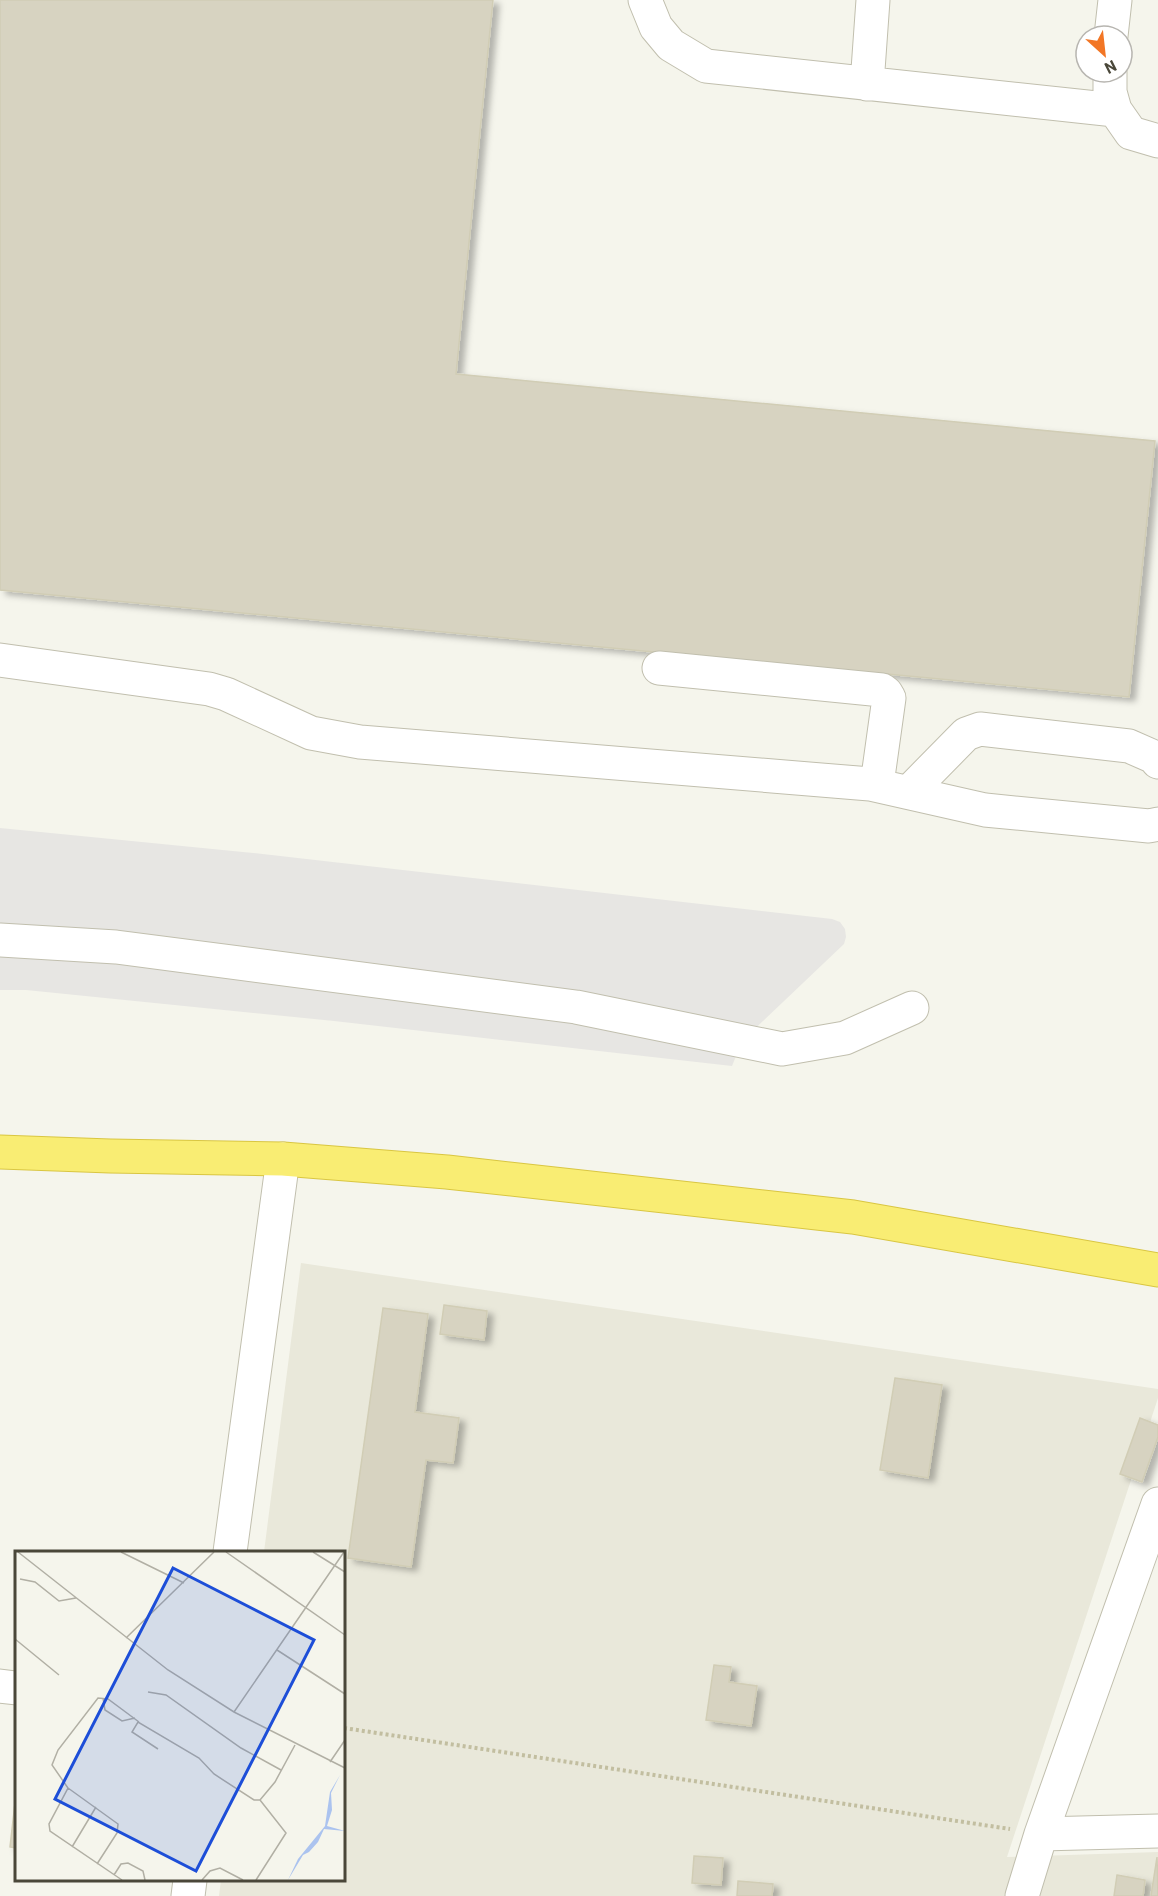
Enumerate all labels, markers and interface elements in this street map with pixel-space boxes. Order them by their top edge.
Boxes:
north arrow [1074,24,1134,84]
text: N [1102,57,1120,79]
inset map [15,1551,345,1881]

